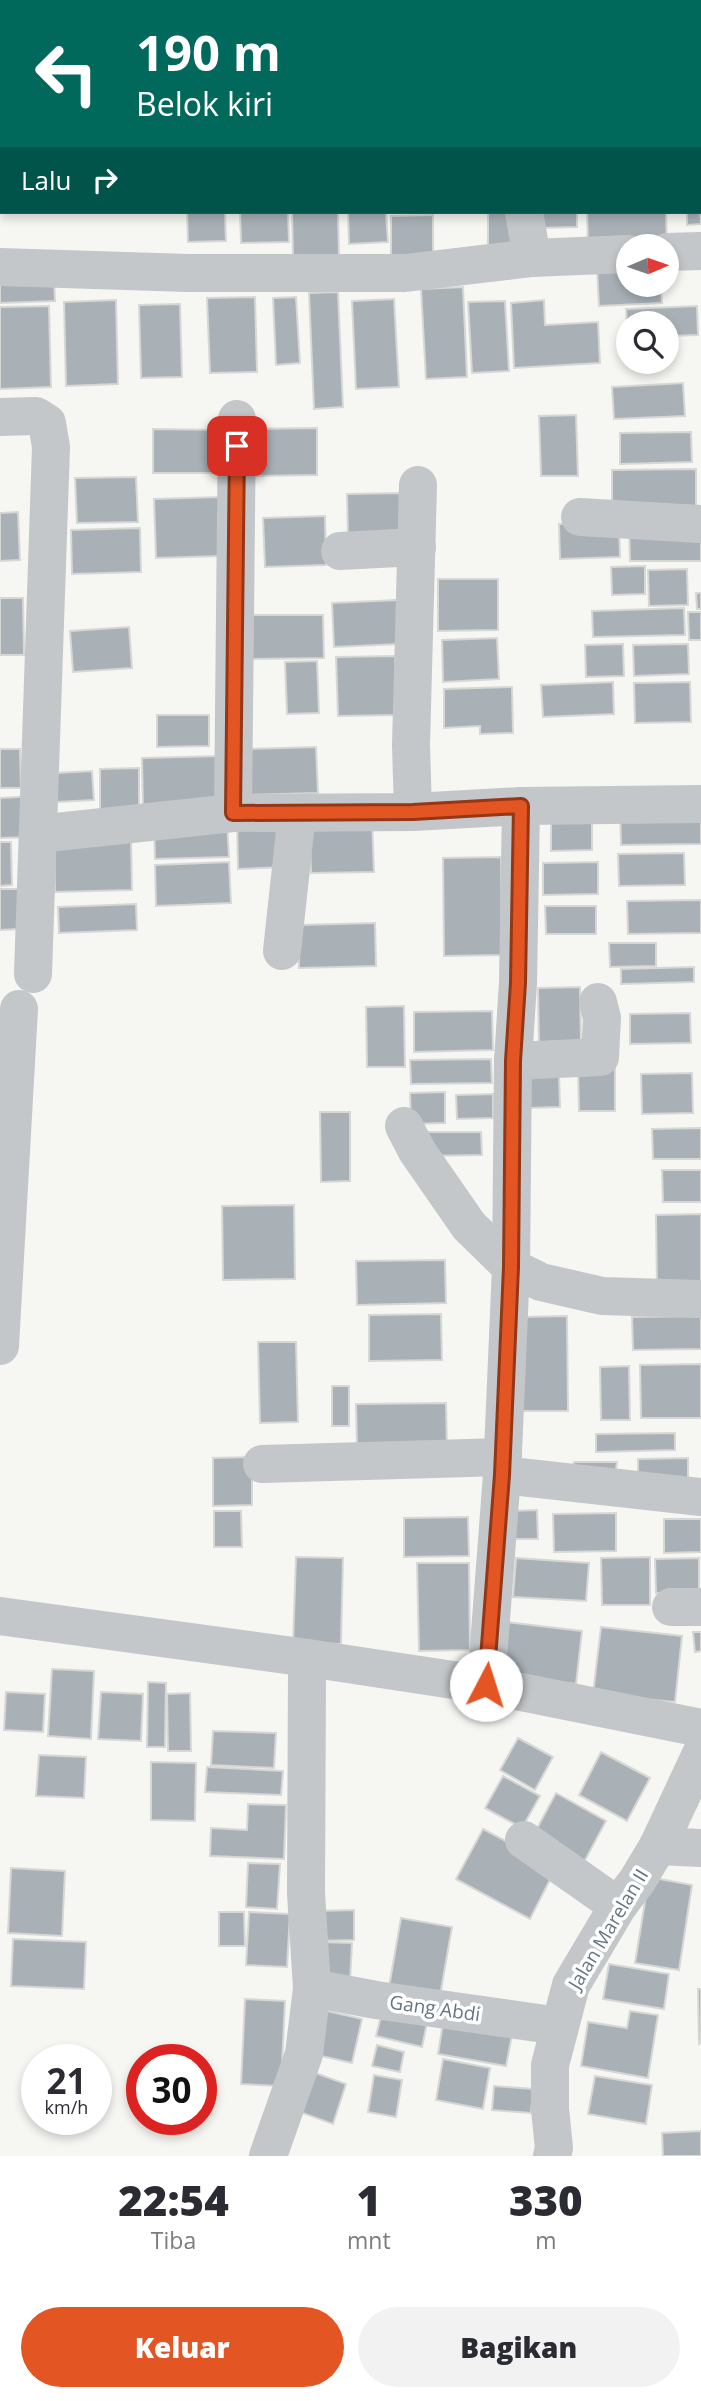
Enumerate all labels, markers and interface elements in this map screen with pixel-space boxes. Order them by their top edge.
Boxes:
text: 190 m [136,19,281,85]
icon: left [21,28,112,119]
text: Belok kiri [136,82,273,125]
icon: right [86,161,124,199]
text: Lalu [21,162,72,198]
north arrow [616,234,679,298]
map controls [616,234,679,374]
button: search [616,311,679,374]
pin [207,416,267,476]
icon: arrive [218,427,256,465]
position arrow [449,1648,523,1722]
street label: Jalan Marelan II [561,1864,654,1996]
street label: Gang Abdi [388,1989,482,2027]
speed limit sign: 30 [126,2044,217,2135]
text: 21 [46,2057,87,2104]
text: km/h [45,2095,88,2119]
text: 22:54 [118,2171,229,2228]
text: 1 [357,2171,381,2228]
text: 330 [509,2171,583,2228]
text: Tiba [151,2224,196,2256]
text: mnt [347,2224,391,2256]
text: m [535,2224,556,2256]
button: Keluar [21,2307,344,2387]
button: Bagikan [358,2307,680,2387]

